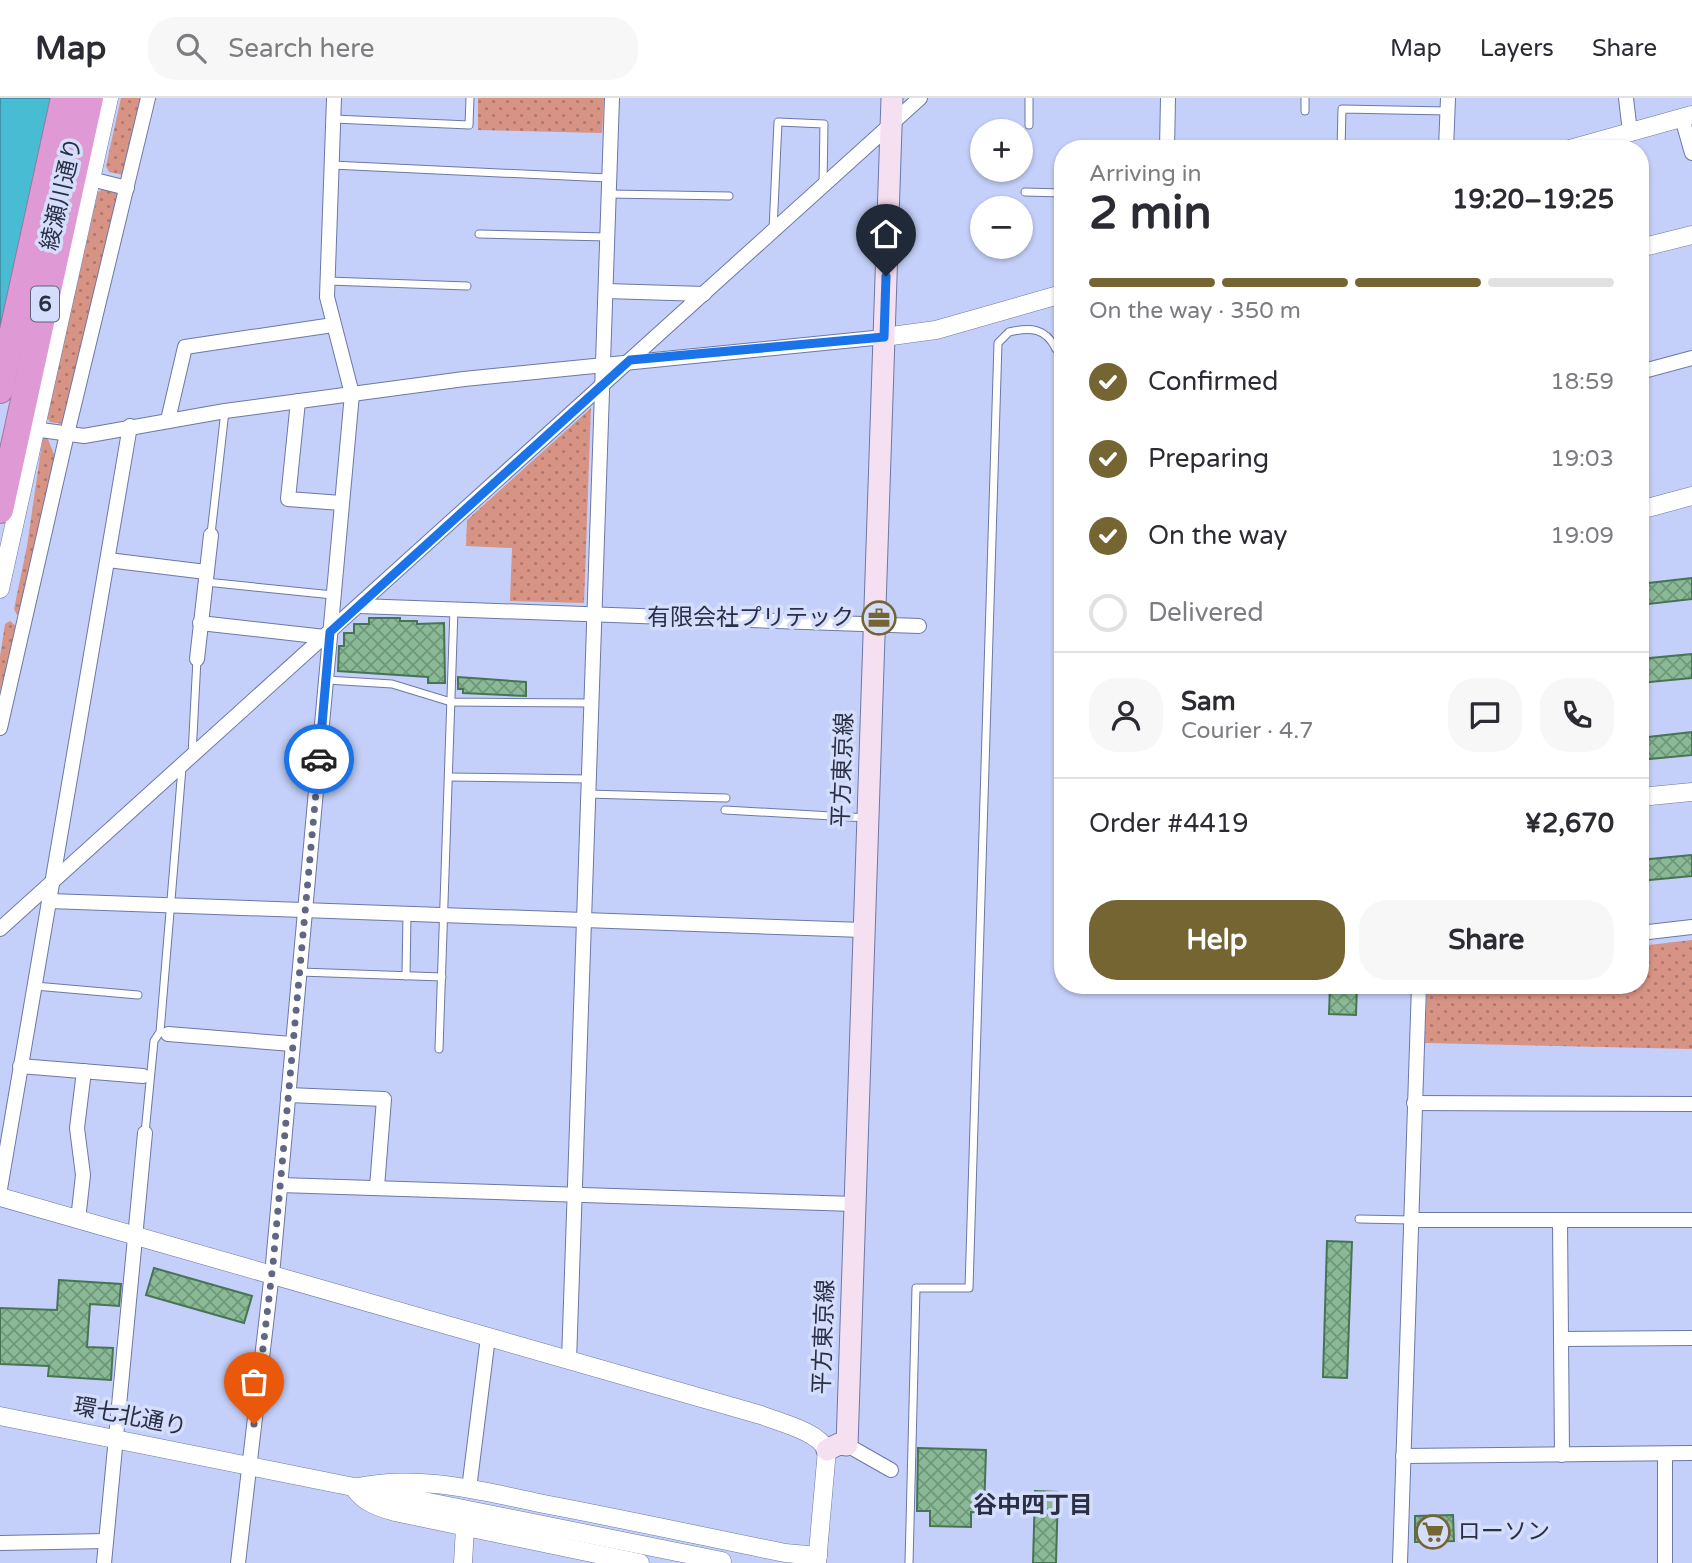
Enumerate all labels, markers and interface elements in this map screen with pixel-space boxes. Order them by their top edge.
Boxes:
search box [148,17,638,80]
text: Map [35,29,106,68]
icon: search [172,29,210,67]
text: Search here [228,33,374,64]
text: Map [1390,34,1442,63]
text: Layers [1480,34,1554,63]
text: Share [1592,34,1657,63]
map controls [970,119,1033,259]
button: + [970,119,1033,182]
street label: 綾瀬川通り [35,135,89,253]
text: Arriving in [1089,160,1202,188]
text: 19:20–19:25 [1452,184,1614,215]
text: 2 min [1089,186,1212,241]
button: − [970,196,1033,259]
pin [856,204,916,276]
icon: home [867,215,905,253]
road number: 6 [31,286,59,322]
text: On the way · 350 m [1089,297,1301,325]
icon: check [1089,363,1127,401]
text: Confirmed [1148,366,1278,397]
text: 18:59 [1550,368,1614,396]
icon: check [1089,440,1127,478]
text: Preparing [1148,443,1269,474]
text: 19:03 [1550,445,1614,473]
icon: check [1089,517,1127,555]
text: On the way [1148,520,1288,551]
text: 19:09 [1550,522,1614,550]
text: Delivered [1148,597,1264,628]
office icon: 有限会社プリテック [860,599,898,637]
place label: 有限会社プリテック [647,604,854,632]
button: person [1089,678,1163,752]
button: chat [1448,678,1522,752]
button: phone [1540,678,1614,752]
text: Sam [1181,686,1236,717]
street label: 平方東京線 [827,712,859,828]
text: Courier · 4.7 [1181,717,1314,745]
courier [284,724,354,794]
icon: car [300,740,338,778]
text: Order #4419 [1089,808,1249,839]
text: ¥2,670 [1525,808,1614,839]
button: Help [1089,900,1345,980]
button: Share [1359,900,1614,980]
street label: 平方東京線 [808,1279,840,1395]
pin [224,1352,284,1424]
icon: bag [235,1363,273,1401]
street label: 環七北通り [71,1392,189,1442]
district label: 谷中四丁目 [973,1491,1093,1520]
supermarket icon: ローソン [1414,1513,1452,1551]
place label: ローソン [1458,1518,1550,1546]

